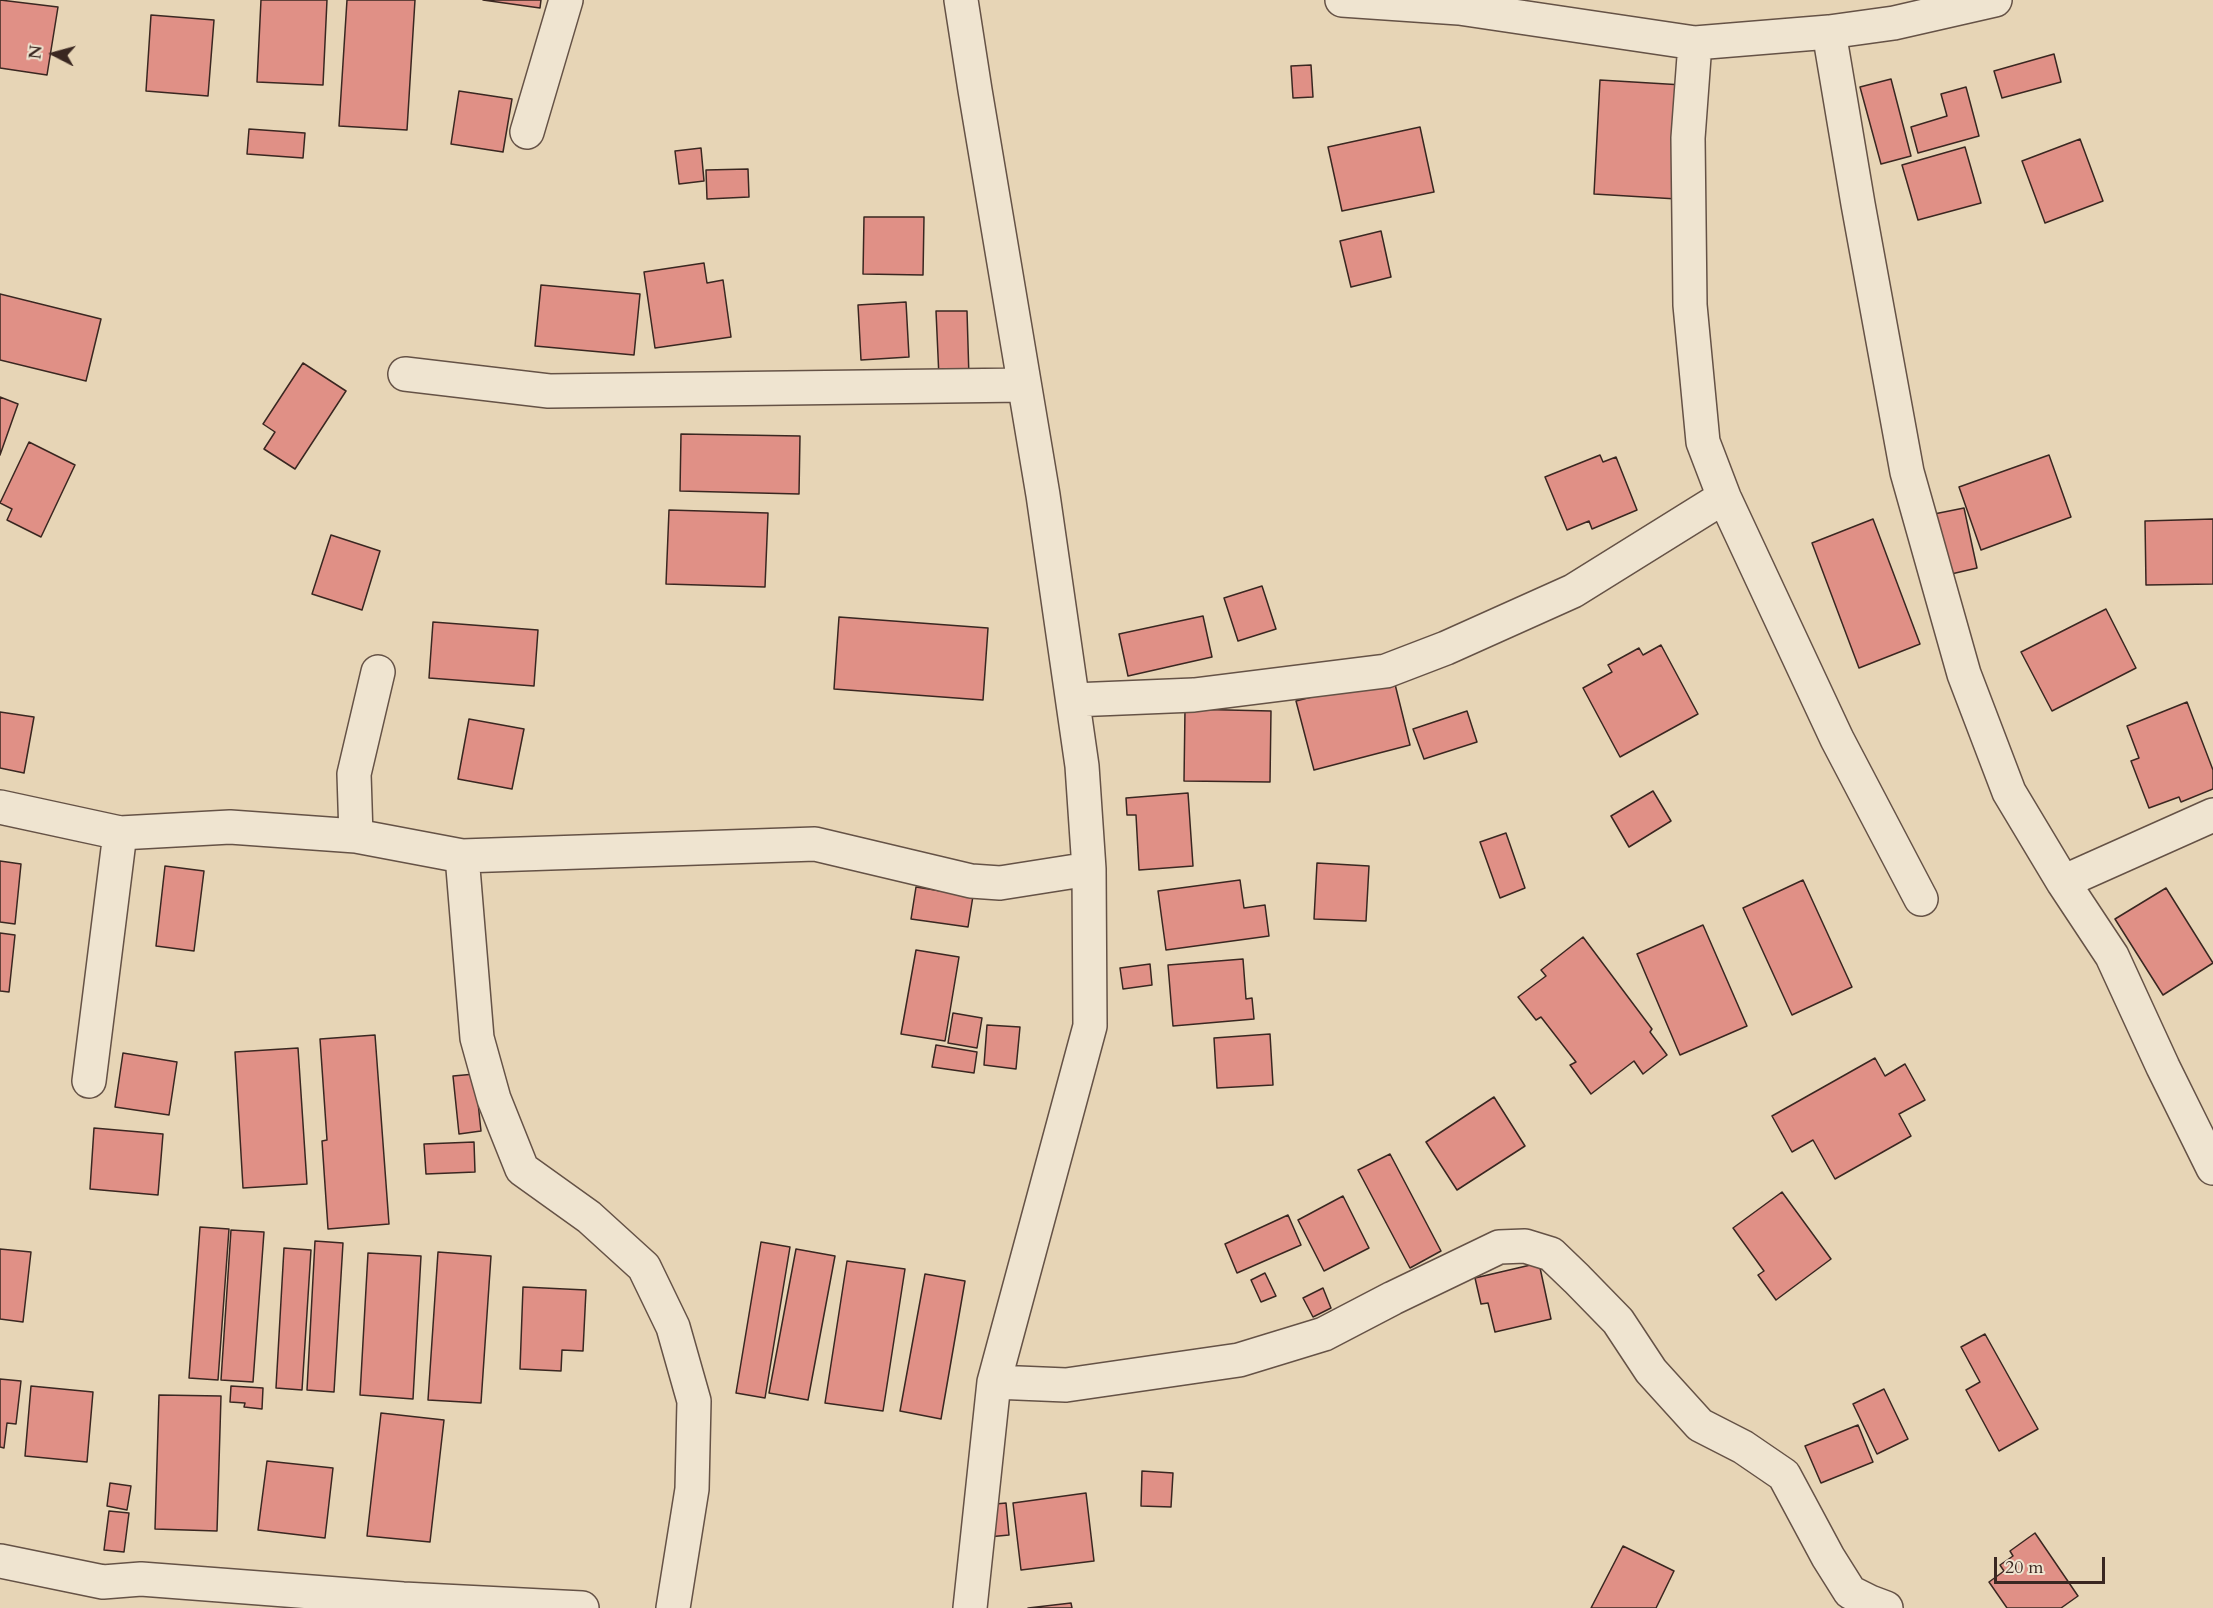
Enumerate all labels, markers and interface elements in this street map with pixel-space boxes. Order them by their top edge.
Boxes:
north arrow [24,24,84,84]
text: N [24,44,48,60]
scale bar [1997,1545,2108,1583]
text: 20 m [2005,1555,2044,1580]

